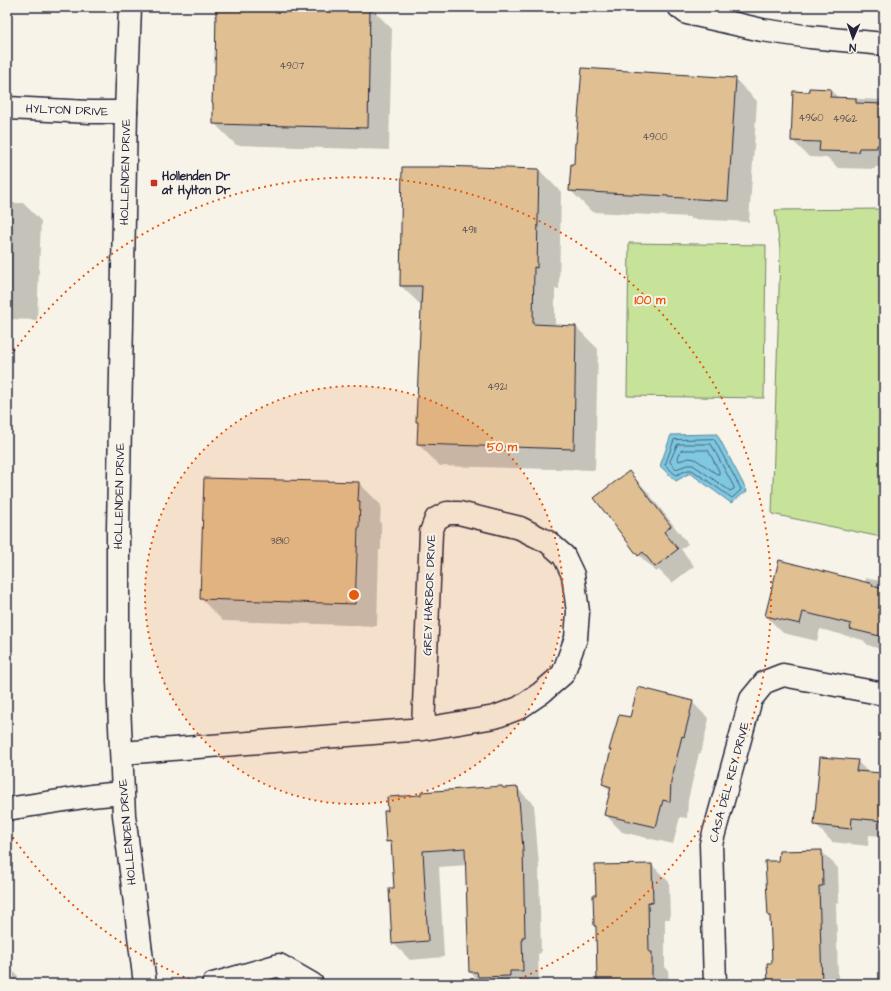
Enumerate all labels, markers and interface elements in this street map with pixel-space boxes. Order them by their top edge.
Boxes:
north arrow [833,18,873,58]
text: N [849,40,856,55]
house number: 4907 [280,59,304,73]
street label: HYLTON DRIVE [25,101,109,120]
house number: 4960 [798,111,824,125]
house number: 4962 [833,112,858,126]
street label: HOLLENDEN DRIVE [116,119,135,225]
house number: 4900 [642,130,668,144]
place label: Hollenden Dr at Hylton Dr [161,168,231,200]
marker: Hollenden Dr at Hylton Dr [149,178,159,188]
house number: 4911 [461,223,477,237]
text: 100 m [635,292,666,309]
house number: 4921 [487,380,507,394]
text: 50 m [487,439,518,456]
street label: HOLLENDEN DRIVE [110,443,129,549]
house number: 3810 [270,534,290,548]
street label: GREY HARBOR DRIVE [419,534,440,656]
centre of rings [347,588,361,602]
street label: CASA DEL REY DRIVE [705,720,754,844]
street label: HOLLENDEN DRIVE [114,778,141,886]

